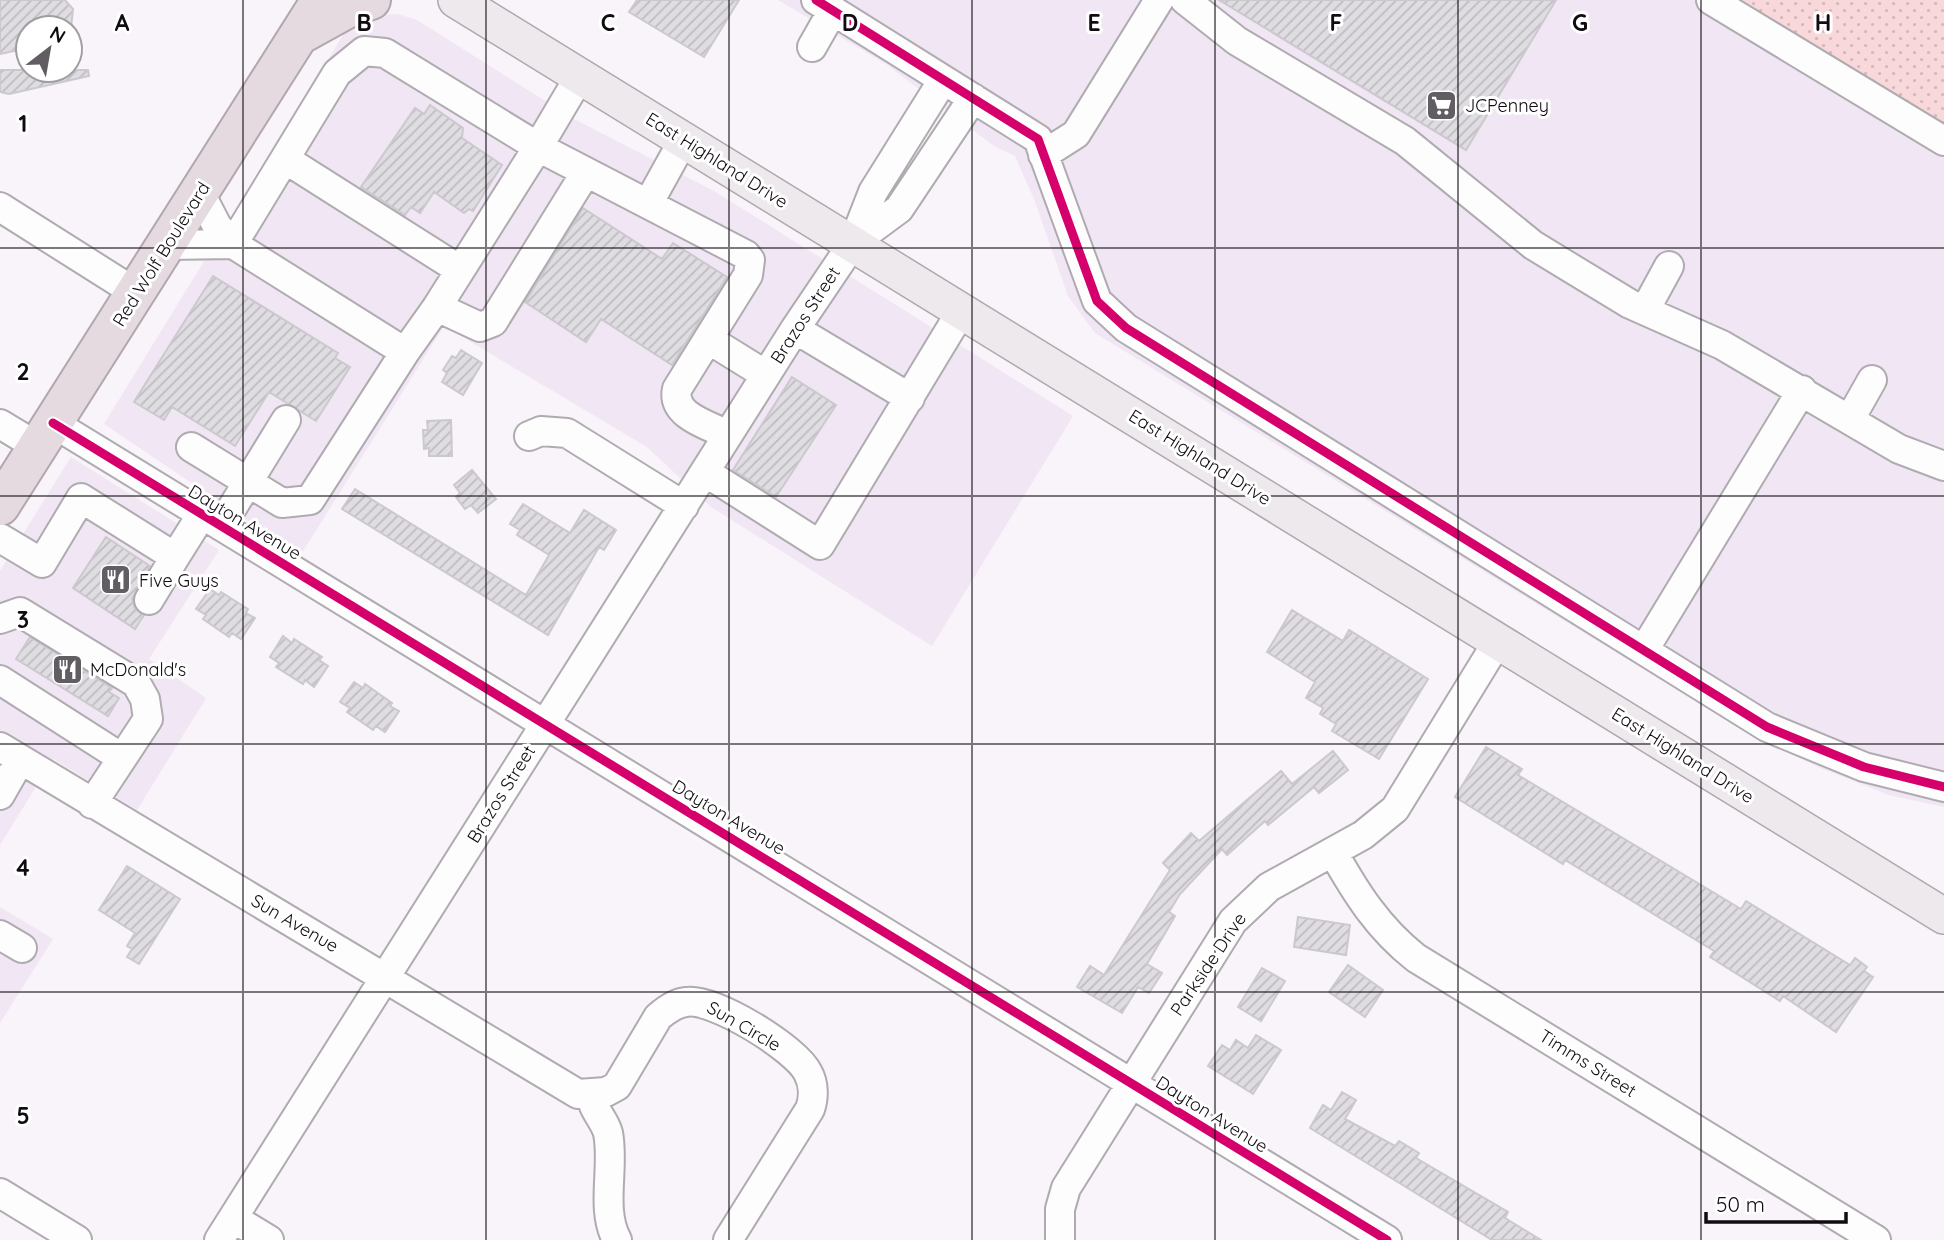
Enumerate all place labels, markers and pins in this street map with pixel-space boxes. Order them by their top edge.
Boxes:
supermarket icon: JCPenney [1425,88,1459,122]
place label: JCPenney [1465,94,1549,117]
restaurant icon: Five Guys [99,563,133,597]
place label: Five Guys [139,569,219,592]
restaurant icon: McDonald's [50,652,84,686]
place label: McDonald's [90,658,186,681]

